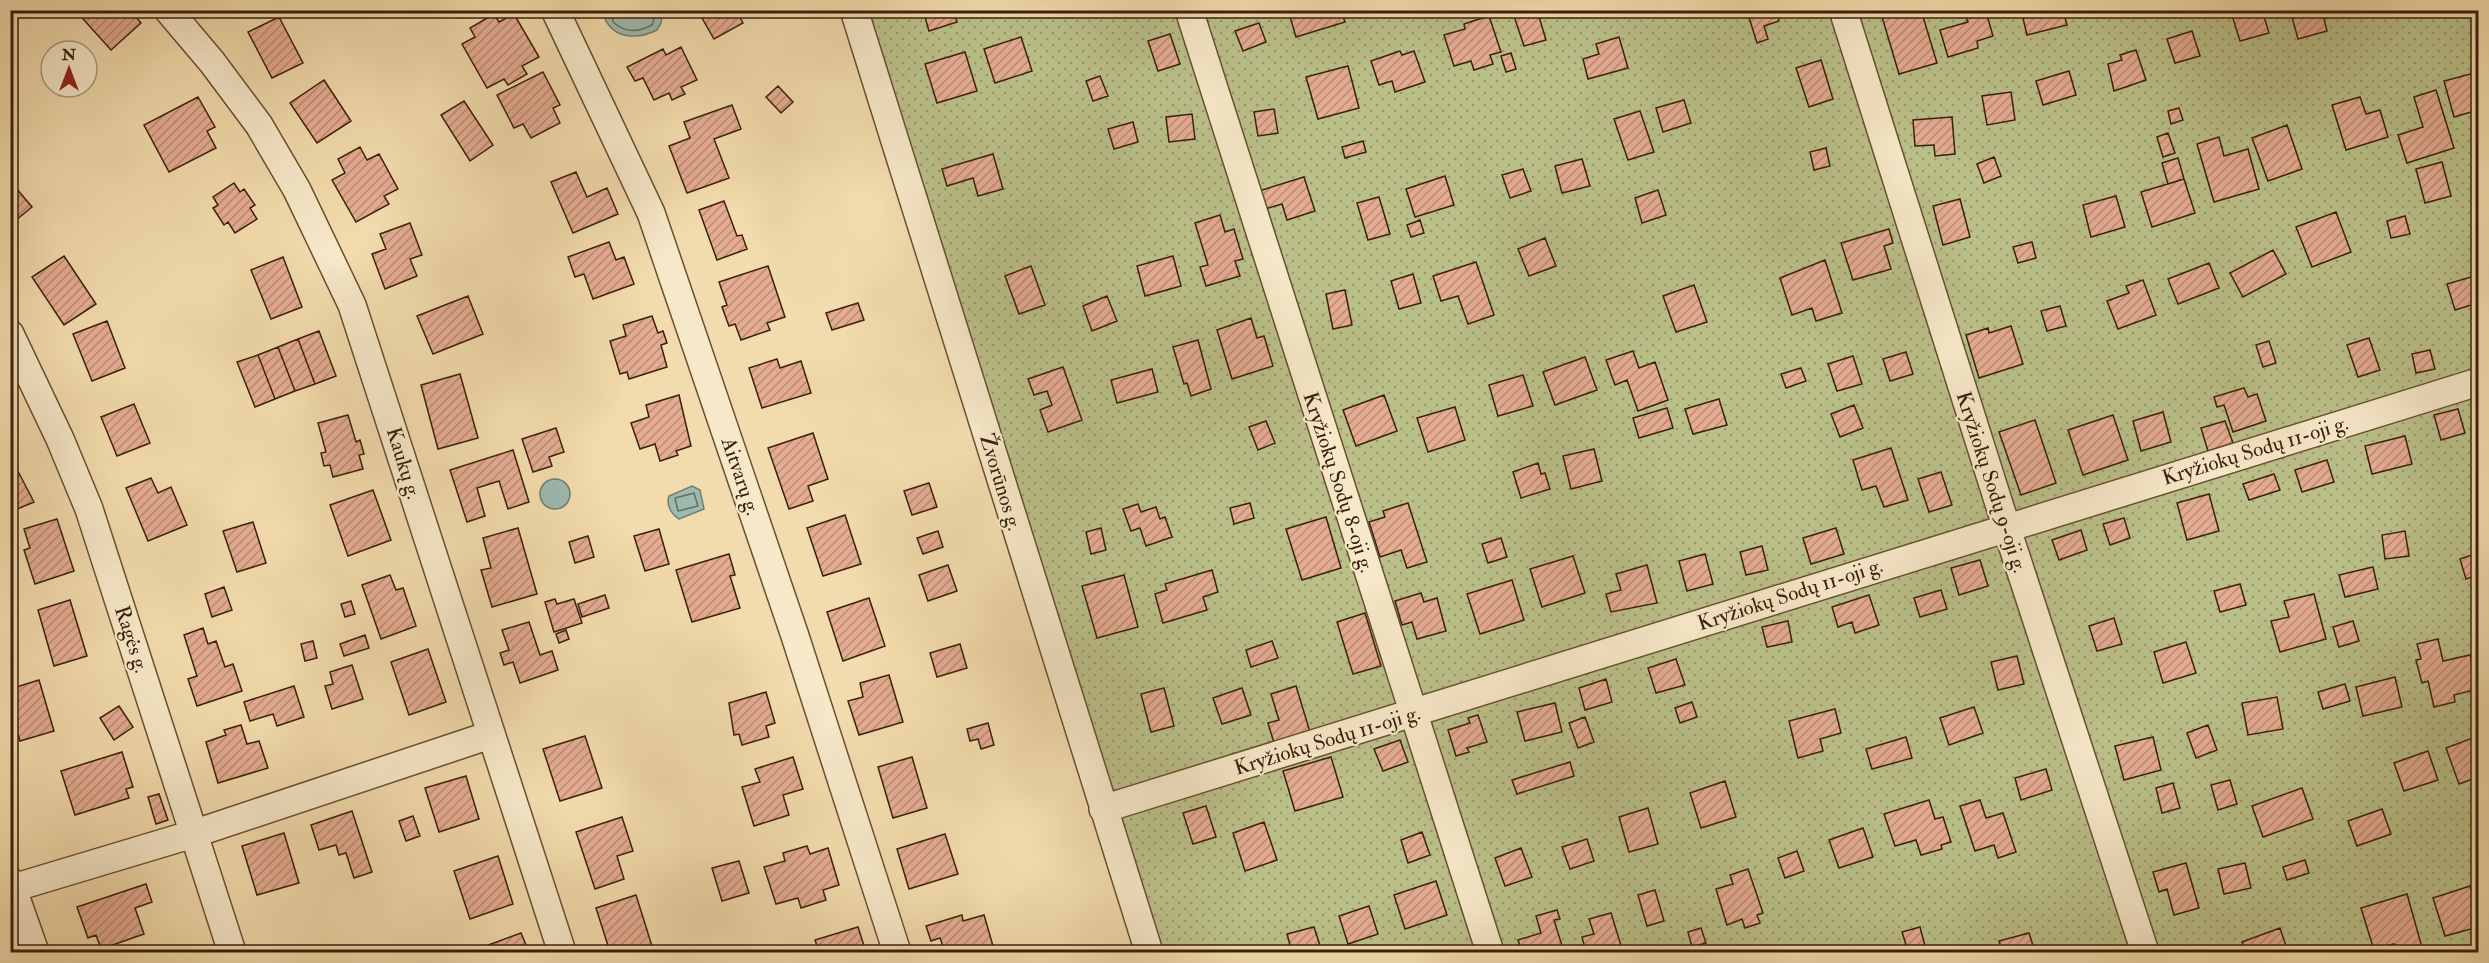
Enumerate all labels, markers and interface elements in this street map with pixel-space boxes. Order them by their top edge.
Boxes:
north arrow [39,39,99,99]
text: N [61,45,77,65]
street label: Kryžiokų Sodų 9-oji g. [1949,388,2034,576]
street label: Kryžiokų Sodų 8-oji g. [1297,389,1380,576]
street label: Kryžiokų Sodų 11-oji g. [2159,409,2351,492]
street label: Kaukų g. [380,424,427,502]
street label: Žvorūnos g. [973,431,1028,534]
street label: Aitvarų g. [714,433,766,519]
street label: Kryžiokų Sodų 11-oji g. [1694,552,1886,637]
street label: Ragės g. [108,602,155,676]
street label: Kryžiokų Sodų 11-oji g. [1231,699,1423,782]

